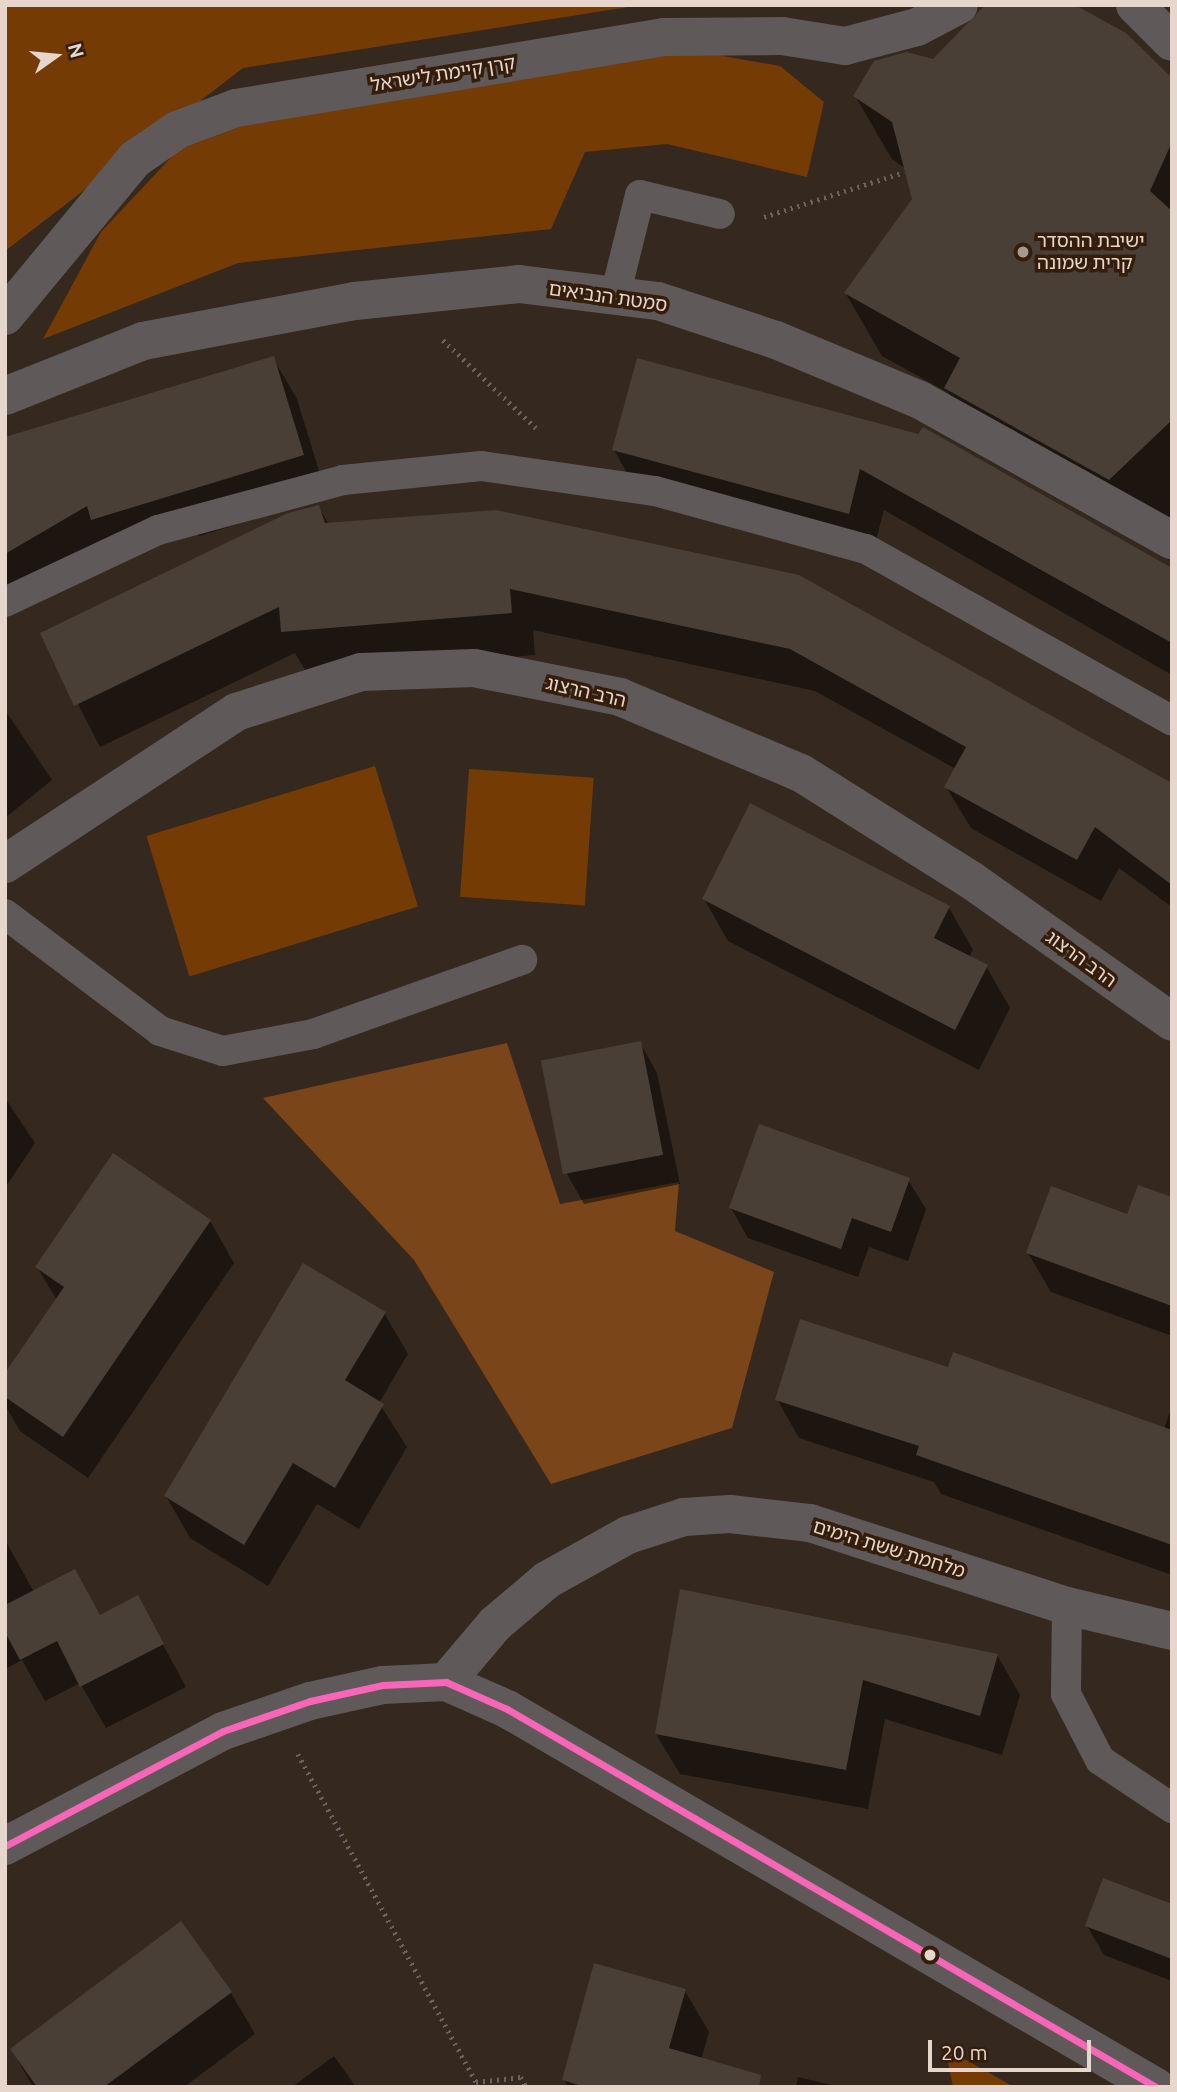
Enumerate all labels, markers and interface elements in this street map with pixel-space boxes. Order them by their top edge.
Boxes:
north arrow [21,21,91,91]
text: N [64,41,89,60]
street label: קרן קיימת לישראל [369,51,517,97]
place label: ישיבת ההסדר קרית שמונה [1037,230,1145,274]
marker: ישיבת ההסדר קרית שמונה [1015,244,1031,260]
street label: סמטת הנביאים [547,277,669,317]
street label: הרב הרצוג [544,672,628,712]
street label: הרב הרצוג [1041,926,1121,992]
street label: מלחמת ששת הימים [810,1515,968,1583]
unlabelled marker [923,1948,937,1962]
scale bar [932,2025,1095,2070]
text: 20 m [941,2040,988,2064]

